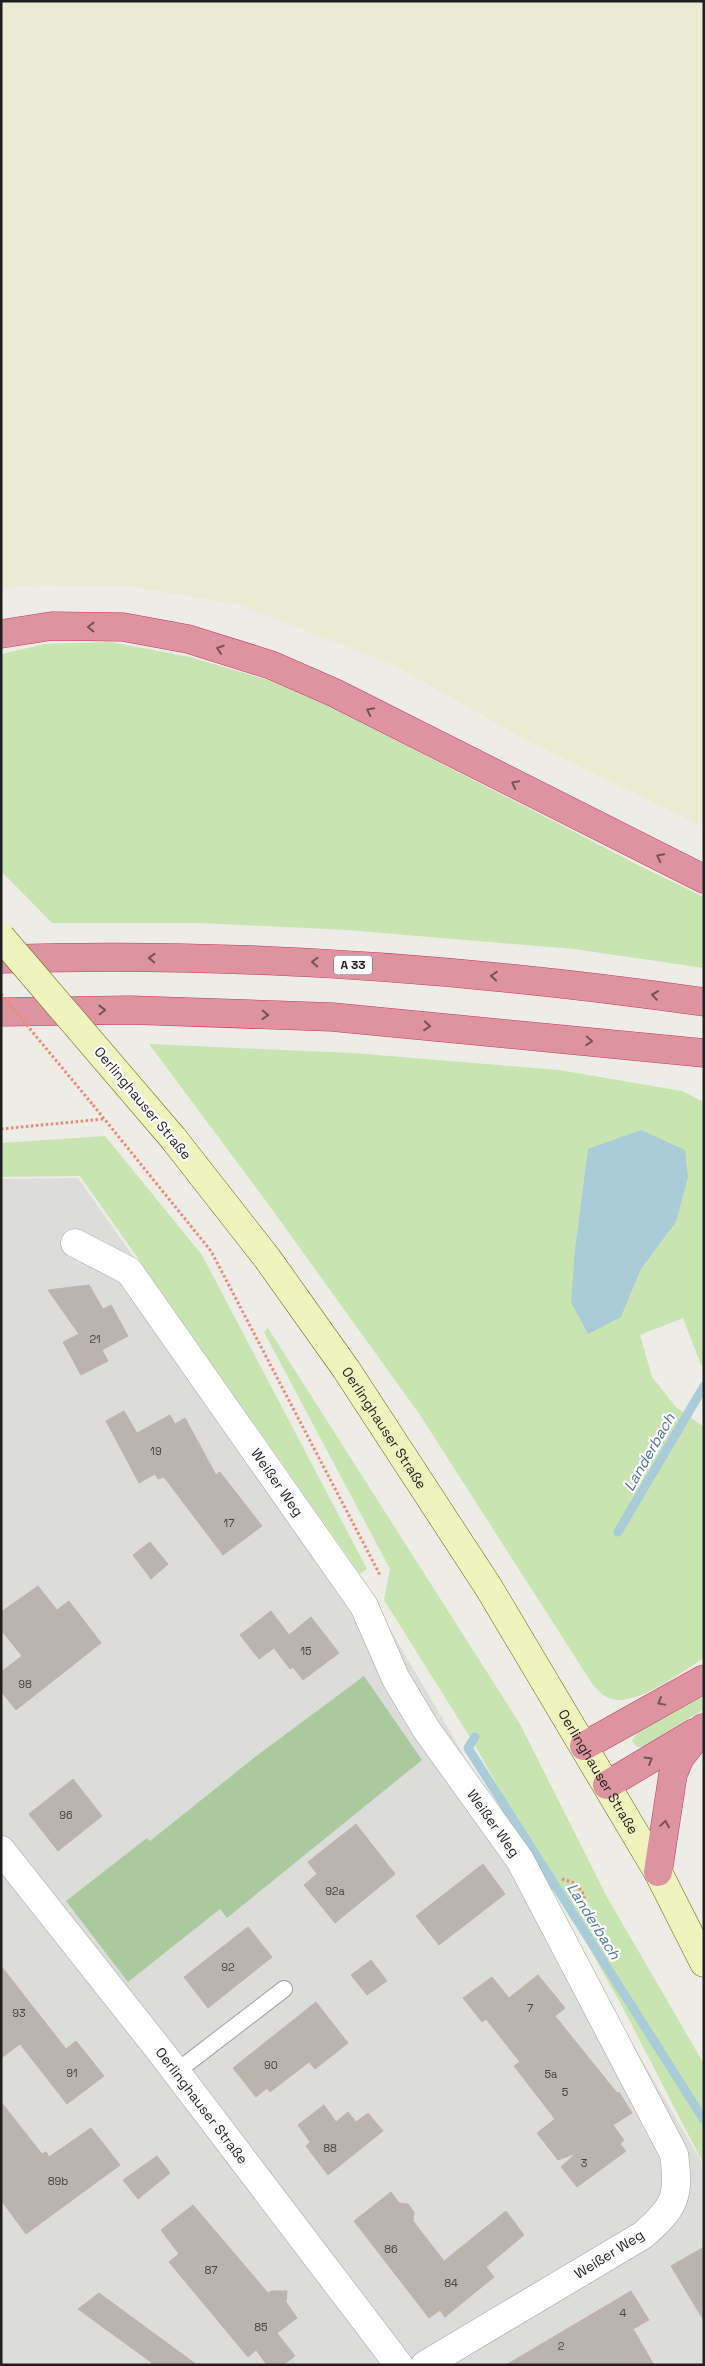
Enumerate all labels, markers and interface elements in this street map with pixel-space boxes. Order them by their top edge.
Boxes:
one-way arrow [87,622,94,632]
one-way arrow [216,645,225,655]
one-way arrow [366,707,375,717]
one-way arrow [511,780,520,790]
one-way arrow [656,853,665,863]
one-way arrow [148,953,156,963]
road number: A 33 [334,956,372,974]
one-way arrow [310,957,318,968]
one-way arrow [490,971,498,982]
one-way arrow [651,990,659,1001]
one-way arrow [99,1005,107,1015]
one-way arrow [261,1009,269,1020]
one-way arrow [423,1020,431,1031]
one-way arrow [585,1035,593,1046]
street label: Oerlinghauser Straße [90,1043,196,1163]
house number: 21 [89,1332,101,1346]
street label: Oerlinghauser Straße [338,1363,431,1492]
water label: Landerbach [619,1409,679,1494]
house number: 19 [150,1444,162,1458]
street label: Weißer Weg [247,1445,307,1520]
house number: 17 [224,1516,234,1530]
house number: 15 [300,1644,312,1658]
house number: 98 [18,1677,32,1691]
one-way arrow [657,1696,666,1706]
street label: Oerlinghauser Straße [554,1706,642,1837]
one-way arrow [644,1757,653,1766]
street label: Weißer Weg [463,1786,524,1861]
house number: 96 [59,1808,73,1822]
one-way arrow [659,1820,669,1828]
water label: Landerbach [563,1879,625,1963]
house number: 92a [325,1884,346,1898]
house number: 92 [221,1960,235,1974]
house number: 7 [527,2001,533,2015]
house number: 93 [12,2006,26,2020]
street label: Oerlinghauser Straße [152,2044,252,2168]
house number: 90 [264,2058,278,2072]
house number: 91 [66,2066,78,2080]
house number: 5a [545,2067,558,2081]
house number: 5 [562,2085,569,2099]
house number: 88 [323,2141,337,2155]
house number: 3 [581,2156,588,2170]
house number: 89b [48,2174,68,2188]
street label: Weißer Weg [571,2225,647,2283]
house number: 86 [384,2242,398,2256]
house number: 87 [205,2263,217,2277]
house number: 84 [444,2276,458,2290]
house number: 4 [620,2306,627,2320]
house number: 85 [254,2320,268,2334]
house number: 2 [558,2339,565,2353]

